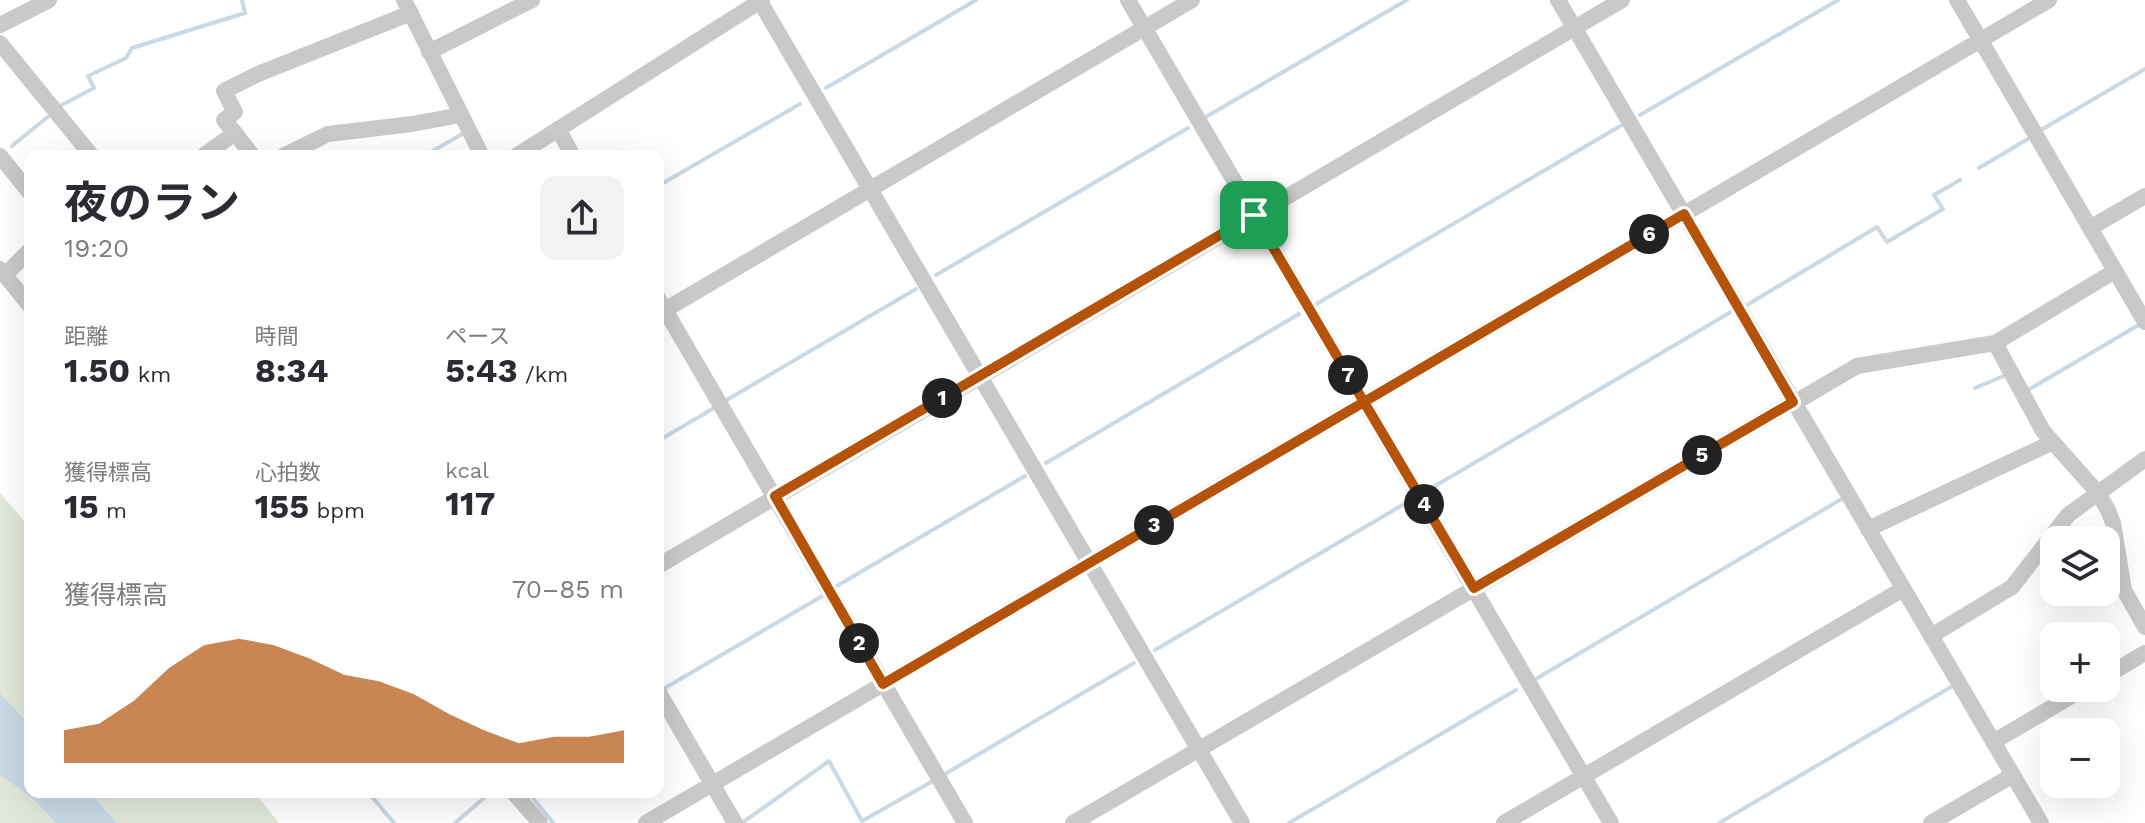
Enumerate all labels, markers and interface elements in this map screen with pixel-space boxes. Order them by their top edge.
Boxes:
button: share [540,176,624,260]
text: 夜のラン [64,177,240,229]
pin [1220,181,1288,249]
icon: arrive [1232,193,1276,237]
pin: 6 [1629,214,1669,254]
text: 6 [1642,221,1656,246]
text: 19:20 [64,233,129,263]
text: 距離 [64,324,108,349]
text: 時間 [255,324,299,349]
text: ペース [445,324,510,349]
text: 1.50 [64,350,130,390]
text: 8:34 [255,350,328,390]
text: 5:43 [445,350,518,390]
pin: 7 [1328,355,1368,395]
text: km [130,362,171,387]
text: /km [518,362,568,387]
text: 7 [1341,362,1355,387]
pin: 1 [922,378,962,418]
text: 1 [937,385,947,410]
pin: 5 [1682,435,1722,475]
text: 5 [1696,442,1708,467]
text: kcal [445,458,489,483]
text: 獲得標高 [64,460,152,485]
text: 心拍数 [255,460,321,485]
text: 117 [445,483,495,523]
pin: 4 [1404,484,1444,524]
text: 15 [64,486,98,526]
text: 155 [255,486,309,526]
text: 4 [1417,491,1431,516]
text: m [98,498,127,523]
text: bpm [309,498,365,523]
pin: 3 [1134,505,1174,545]
text: 3 [1147,512,1161,537]
map controls [2040,526,2120,798]
button: layers [2040,526,2120,606]
text: 70–85 m [512,574,624,604]
text: 獲得標高 [64,580,168,610]
button: + [2040,622,2120,702]
pin: 2 [839,623,879,663]
text: 2 [852,630,866,655]
button: − [2040,718,2120,798]

